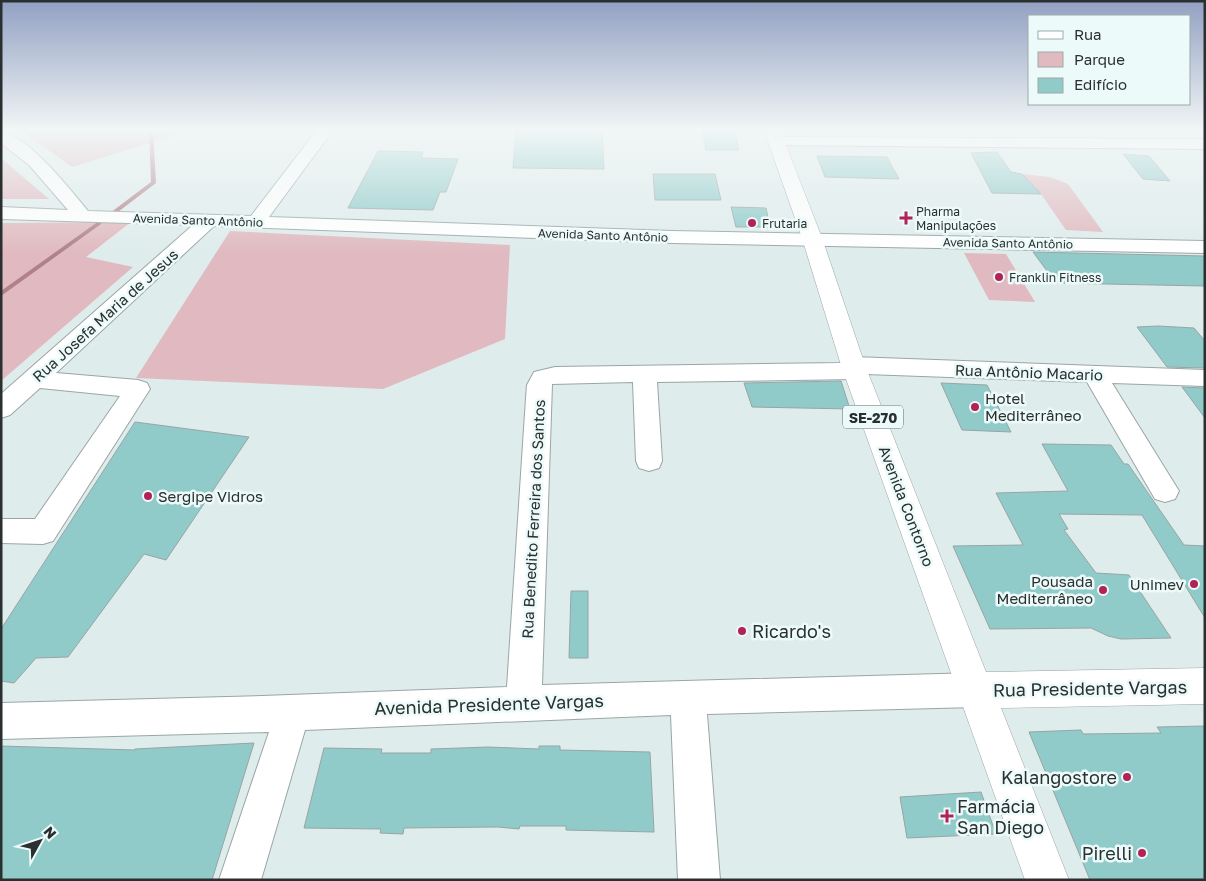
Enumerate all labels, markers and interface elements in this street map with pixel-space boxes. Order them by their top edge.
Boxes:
legend [1028,15,1191,105]
text: Rua [1074,25,1101,43]
text: Parque [1074,50,1125,68]
text: Edifício [1074,75,1127,93]
place label: Pharma Manipulações [916,204,996,233]
street label: Avenida Santo Antônio [133,210,263,230]
marker: Pharma Manipulações [900,212,912,224]
place label: Frutaria [762,216,807,231]
marker: Frutaria [746,217,758,229]
street label: Avenida Santo Antônio [538,225,668,245]
street label: Avenida Santo Antônio [943,234,1073,252]
street label: Rua Josefa Maria de Jesus [29,245,181,385]
place label: Franklin Fitness [1009,270,1101,285]
marker: Franklin Fitness [993,271,1005,283]
street label: Rua Antônio Macario [955,360,1103,384]
place label: Hotel Mediterrâneo [985,389,1082,424]
street label: Rua Benedito Ferreira dos Santos [518,399,548,639]
marker: Hotel Mediterrâneo [969,401,981,413]
road number: SE-270 [843,406,903,428]
street label: Avenida Contorno [876,443,938,569]
place label: Sergipe Vidros [158,487,263,505]
marker: Sergipe Vidros [142,490,154,502]
place label: Pousada Mediterrâneo [997,572,1093,607]
place label: Unimev [1130,575,1185,593]
marker: Unimev [1188,578,1200,590]
marker: Pousada Mediterrâneo [1097,584,1109,596]
place label: Ricardo's [752,620,831,642]
marker: Ricardo's [736,625,748,637]
street label: Rua Presidente Vargas [993,675,1187,701]
street label: Avenida Presidente Vargas [374,689,604,719]
place label: Kalangostore [1001,766,1117,788]
marker: Kalangostore [1121,771,1133,783]
place label: Farmácia San Diego [957,795,1044,838]
marker: Farmácia San Diego [941,810,953,822]
north arrow [15,816,65,866]
text: N [40,823,60,842]
place label: Pirelli [1082,842,1132,864]
marker: Pirelli [1136,847,1148,859]

